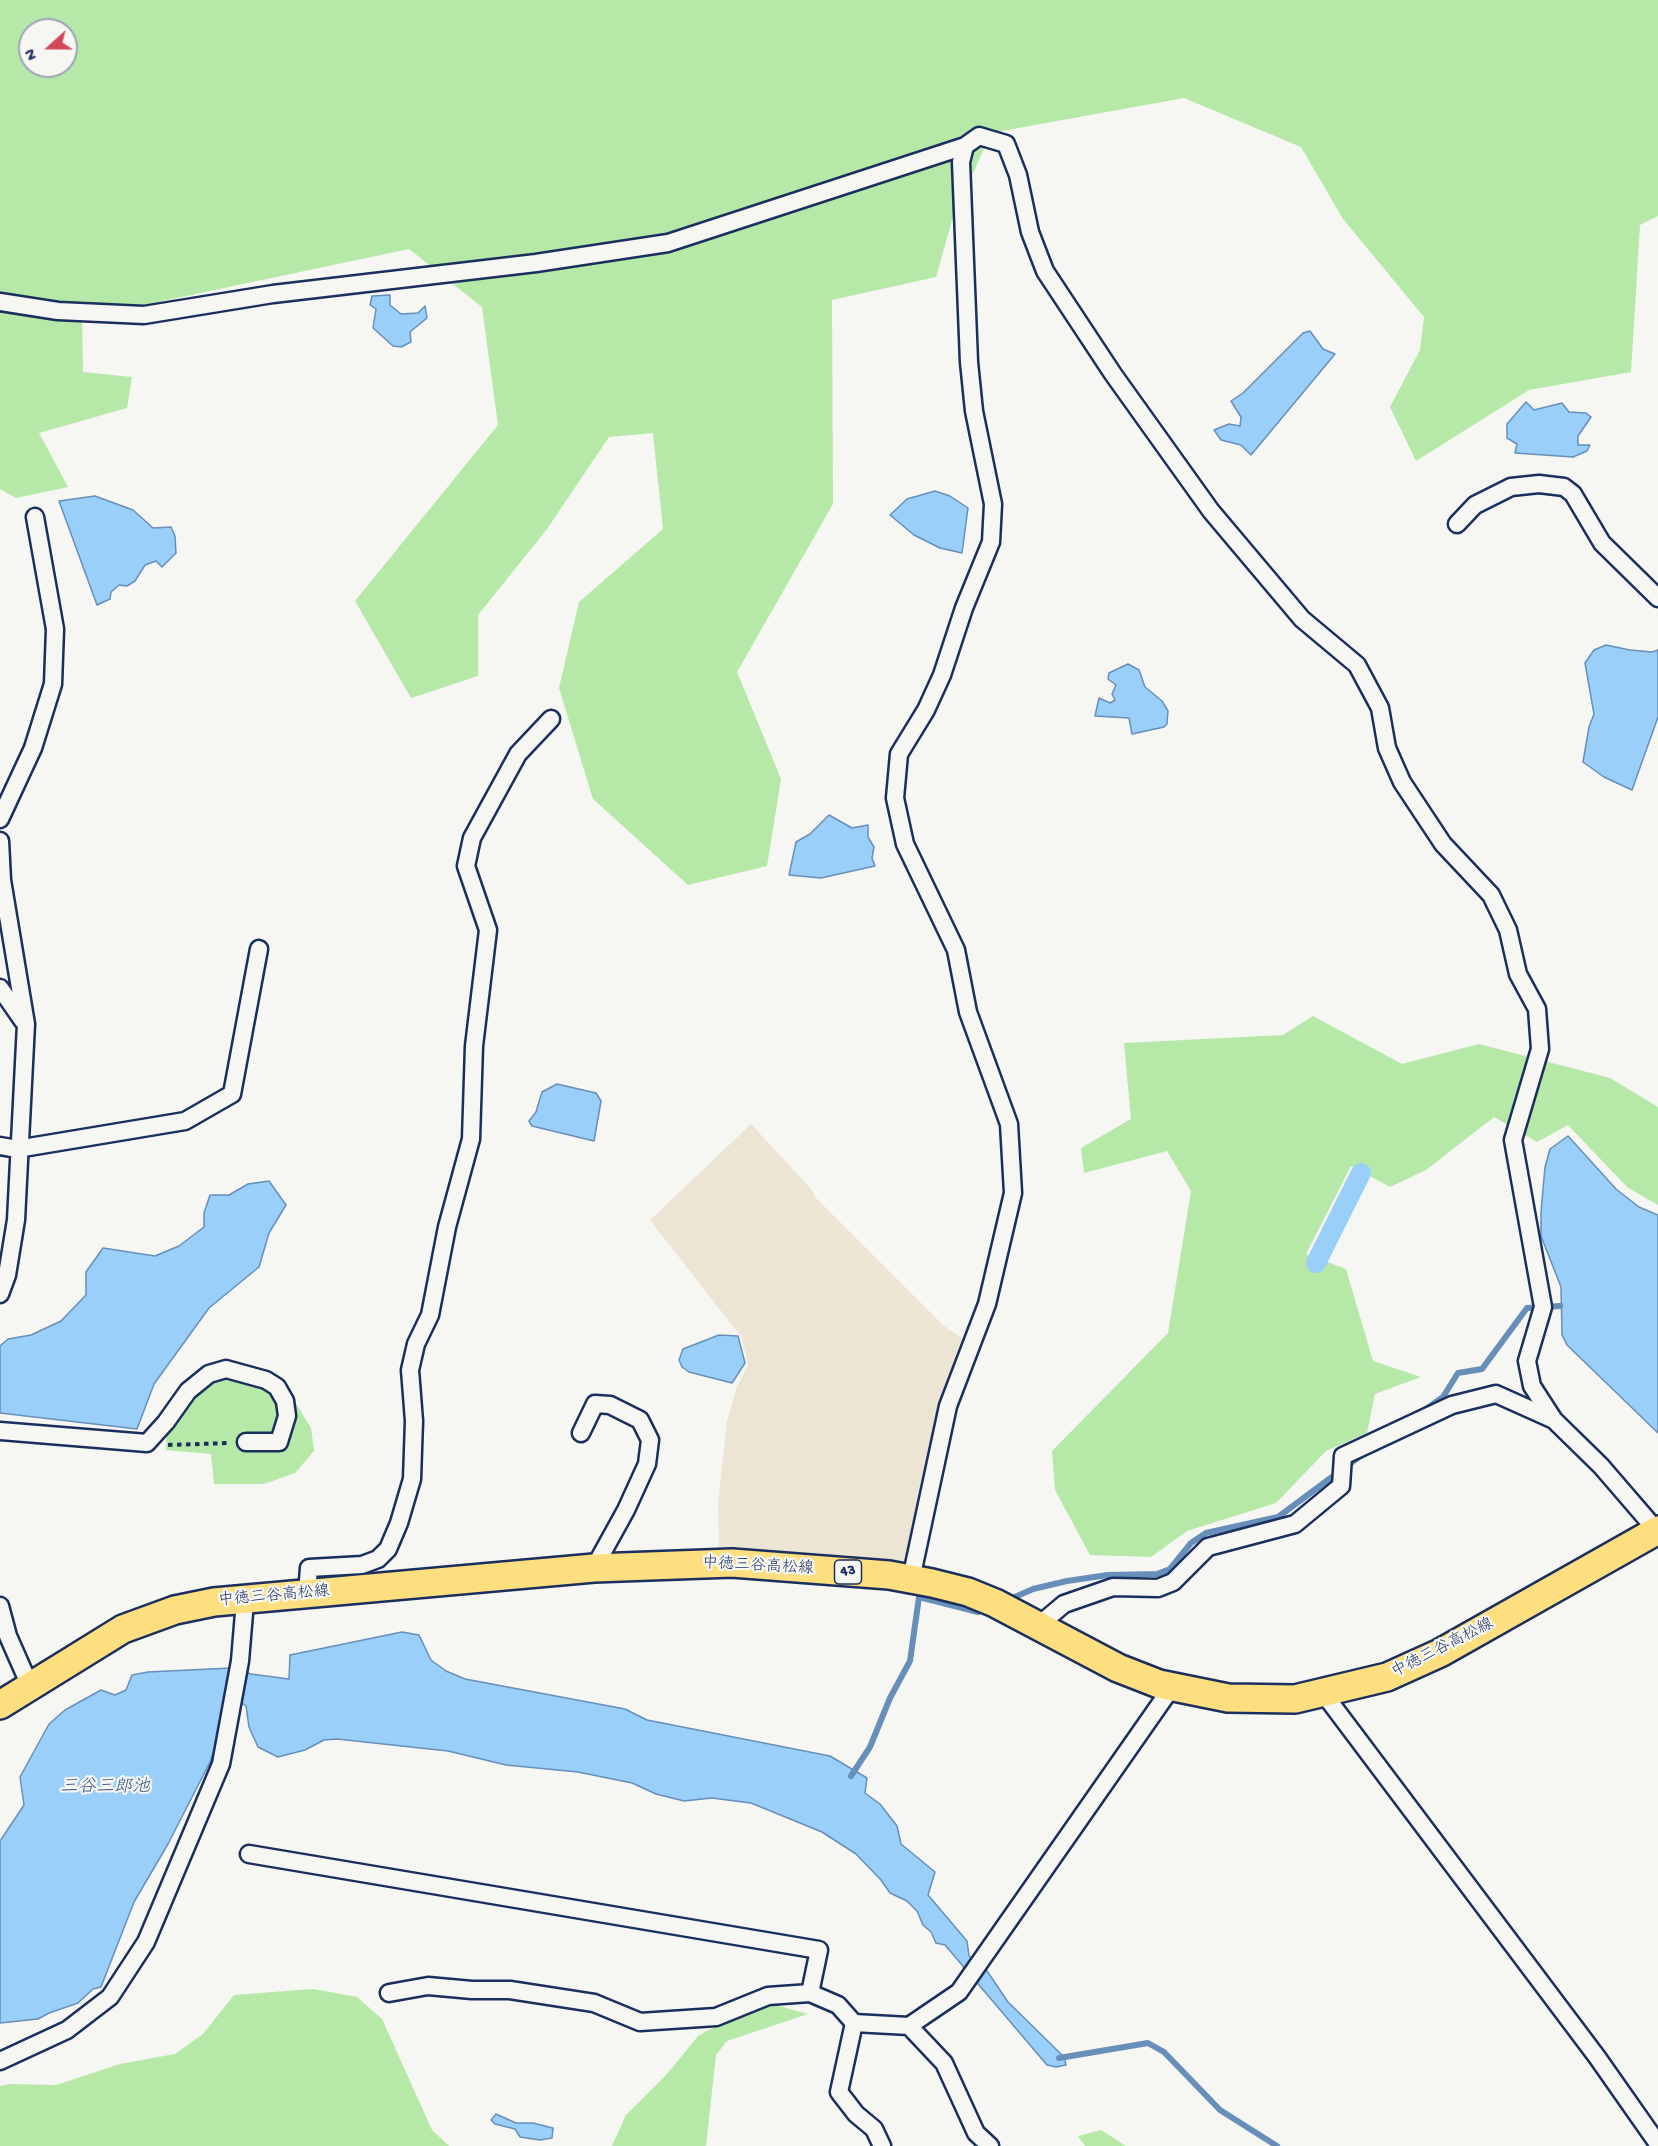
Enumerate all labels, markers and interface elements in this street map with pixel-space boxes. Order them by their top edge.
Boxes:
north arrow [18,18,78,78]
text: N [22,46,43,62]
street label: 中徳三谷高松線 [702,1554,814,1580]
road number: 43 [834,1560,862,1584]
street label: 中徳三谷高松線 [217,1583,331,1611]
street label: 中徳三谷高松線 [1389,1615,1497,1683]
water label: 三谷三郎池 [60,1777,150,1799]

